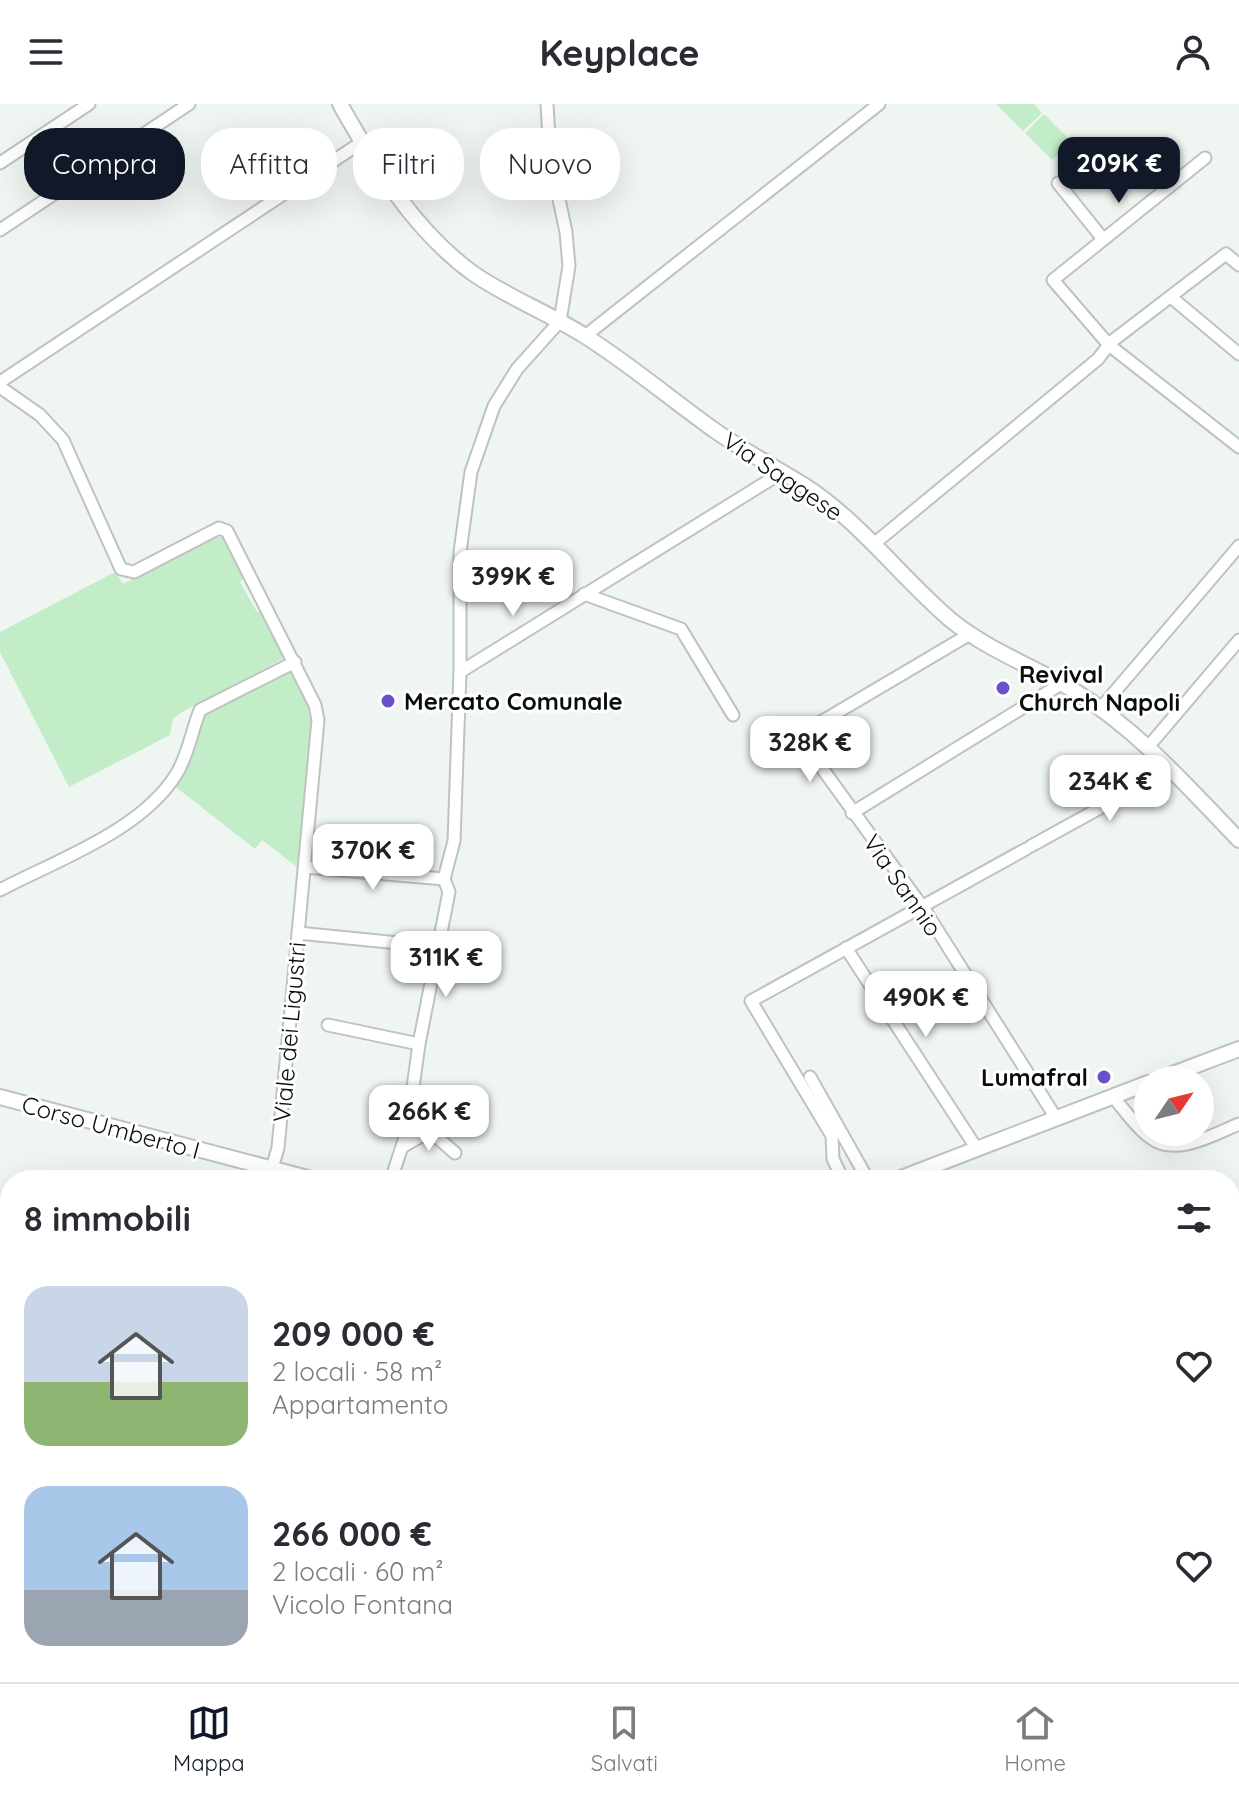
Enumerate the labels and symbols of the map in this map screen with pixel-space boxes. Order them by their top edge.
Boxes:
pin: 209K € [1054,137,1184,205]
street label: Via Saggese [717,425,849,527]
pin: 399K € [448,550,578,618]
place label: Revival Church Napoli [1019,659,1180,717]
marker: Revival Church Napoli [994,679,1012,697]
place label: Mercato Comunale [404,686,623,716]
marker: Mercato Comunale [379,692,397,710]
pin: 328K € [745,716,875,784]
pin: 234K € [1045,755,1175,823]
pin: 370K € [308,824,438,892]
street label: Via Sannio [857,828,949,942]
pin: 311K € [381,931,511,999]
street label: Viale dei Ligustri [266,941,312,1123]
pin: 490K € [861,971,991,1039]
place label: Lumafral [981,1062,1088,1092]
north arrow [1134,1066,1214,1146]
marker: Lumafral [1095,1068,1113,1086]
pin: 266K € [364,1085,494,1153]
street label: Corso Umberto I [19,1089,203,1165]

